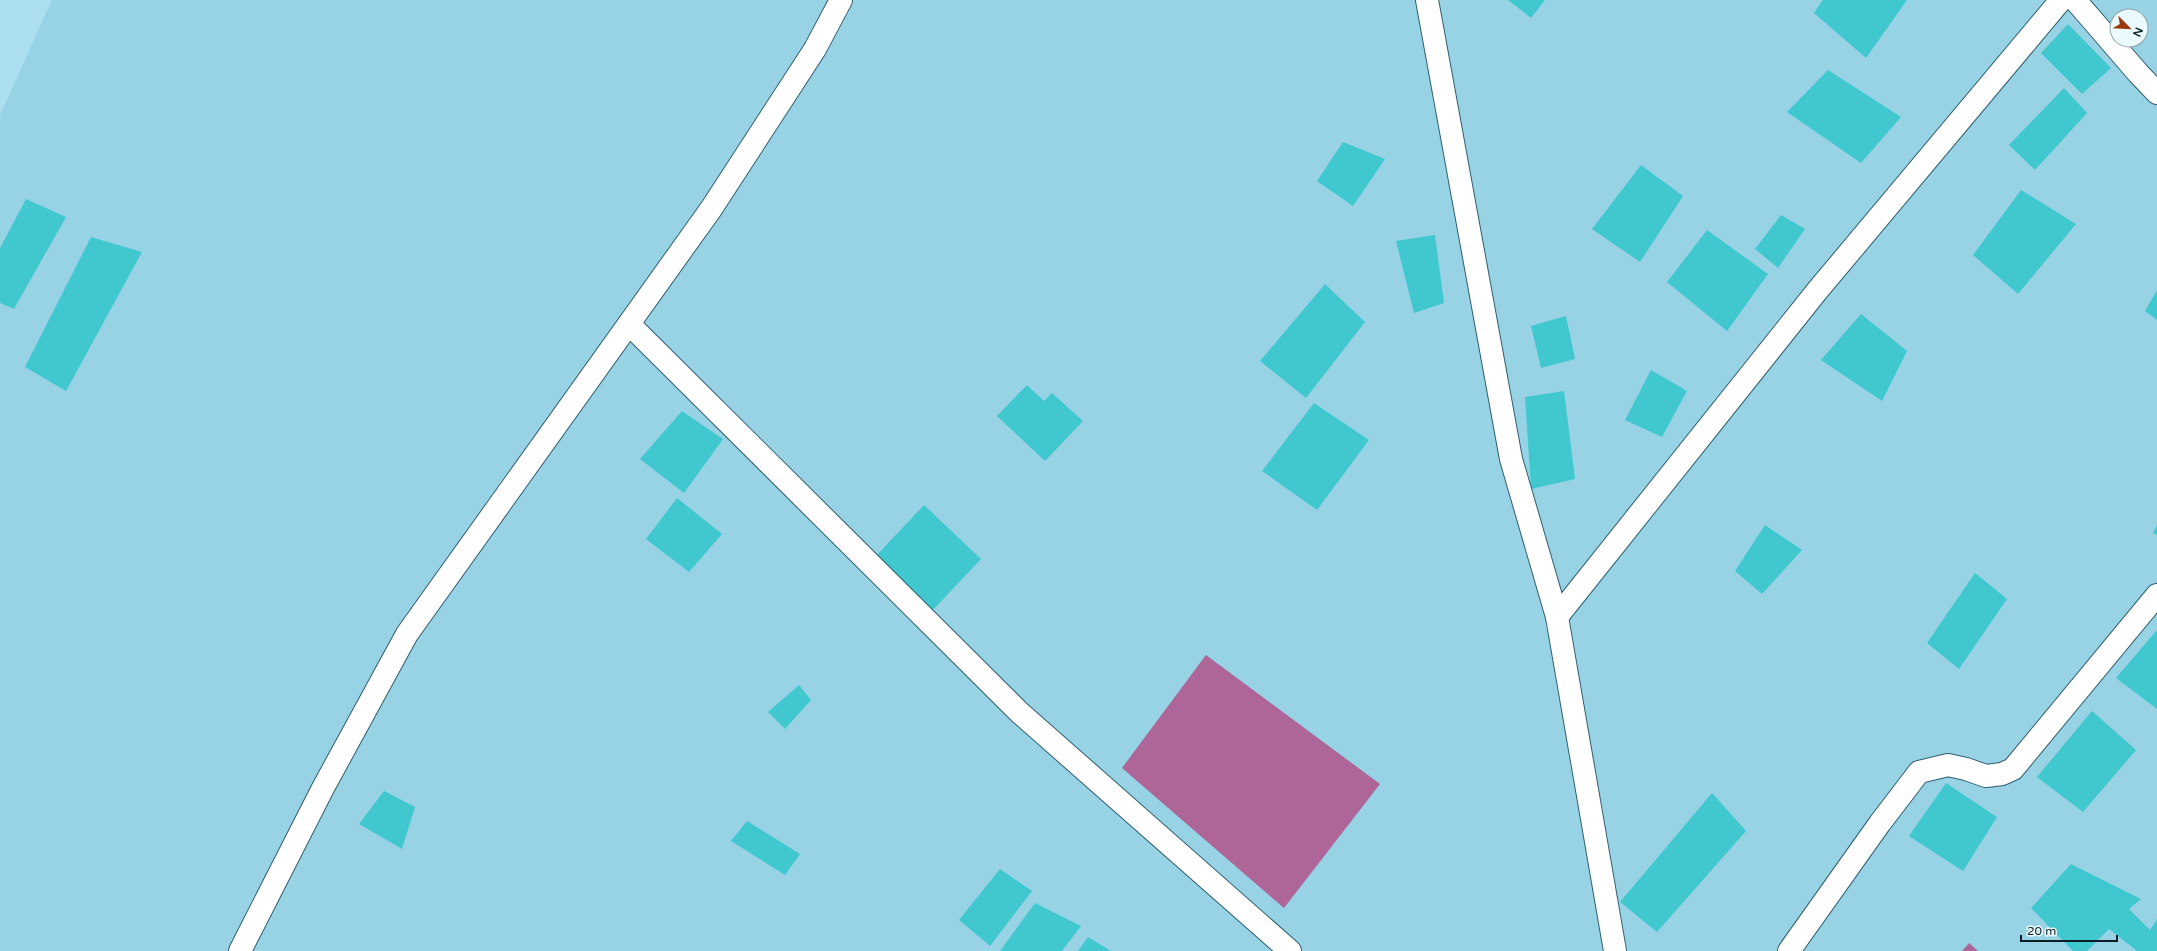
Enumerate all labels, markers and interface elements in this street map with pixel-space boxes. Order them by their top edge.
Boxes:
north arrow [2109,8,2149,48]
text: N [2130,25,2145,39]
scale bar [2021,917,2117,943]
text: 20 m [2027,924,2056,938]

